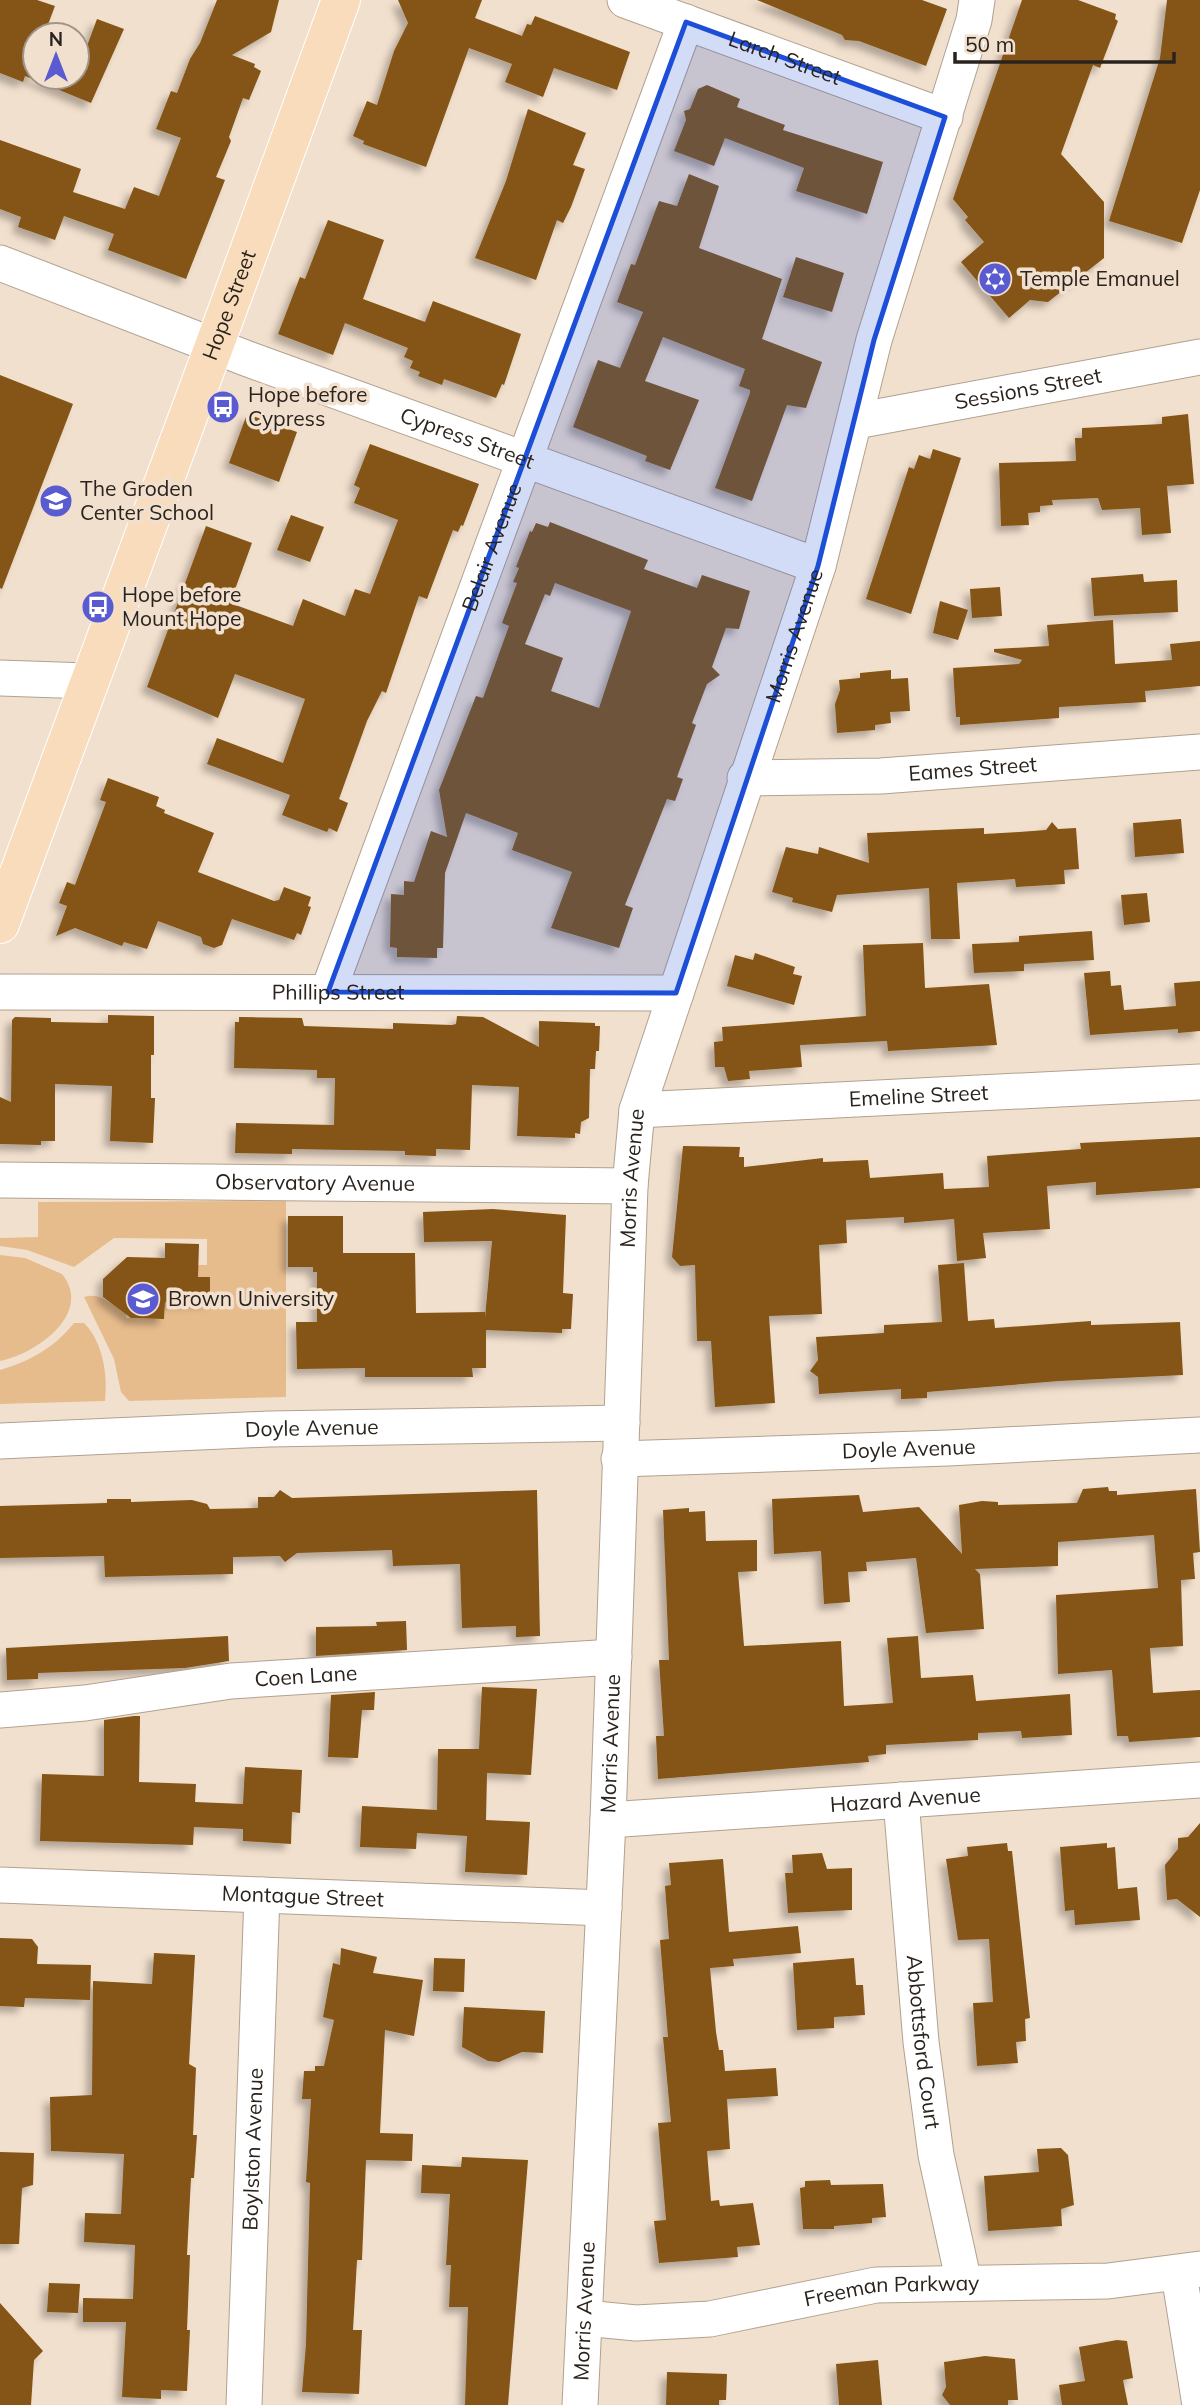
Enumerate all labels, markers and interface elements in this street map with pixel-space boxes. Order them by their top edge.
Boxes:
north arrow [21,21,91,91]
scale bar [955,21,1174,65]
street label: Larch Street [725,25,845,90]
text: N [49,27,63,51]
text: 50 m [965,31,1014,57]
street label: Hope Street [196,246,261,364]
synagogue icon: Temple Emanuel [976,260,1014,298]
place label: Temple Emanuel [1020,265,1180,291]
street label: Sessions Street [952,362,1103,414]
place label: Hope before Cypress [248,381,367,431]
bus stop icon: Hope before Cypress [204,388,242,426]
street label: Cypress Street [397,401,538,474]
place label: The Groden Center School [80,475,214,525]
street label: Belair Avenue [456,479,527,615]
school or university icon: The Groden Center School [37,482,75,520]
street label: Morris Avenue [759,565,828,706]
place label: Hope before Mount Hope [122,581,241,631]
bus stop icon: Hope before Mount Hope [79,588,117,626]
street label: Eames Street [907,750,1038,786]
street label: Phillips Street [272,978,404,1005]
street label: Emeline Street [848,1079,989,1111]
street label: Morris Avenue [614,1107,649,1248]
street label: Observatory Avenue [215,1168,415,1196]
school or university icon: Brown University [124,1280,162,1318]
place label: Brown University [168,1285,334,1311]
street label: Doyle Avenue [244,1413,379,1442]
street label: Doyle Avenue [842,1433,976,1464]
street label: Coen Lane [254,1659,358,1691]
street label: Morris Avenue [594,1674,625,1814]
street label: Hazard Avenue [829,1781,981,1817]
street label: Montague Street [221,1879,384,1912]
street label: Abbottsford Court [902,1954,946,2131]
street label: Boylston Avenue [236,2067,268,2231]
street label: Morris Avenue [567,2241,600,2381]
street label: Freeman Parkway [802,2269,980,2311]

